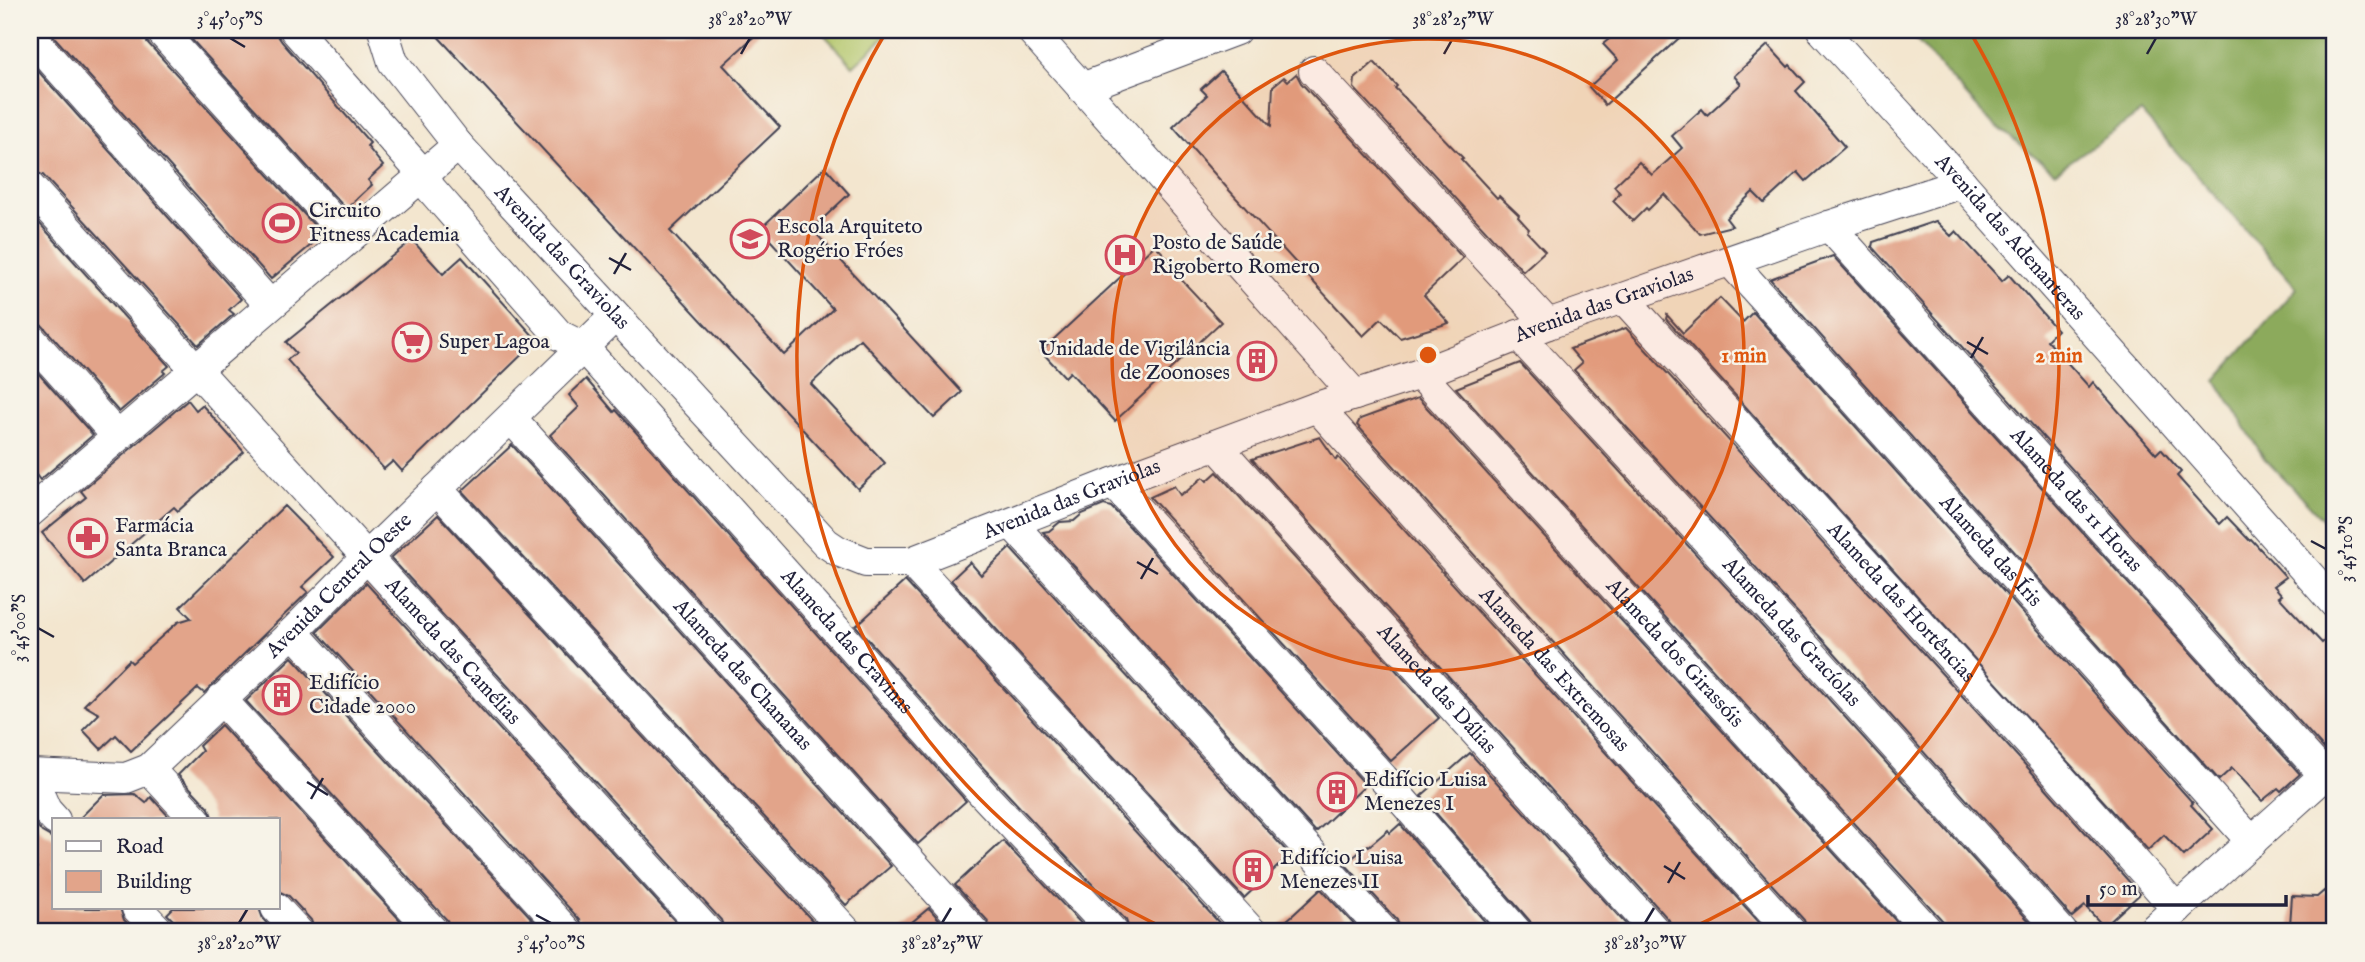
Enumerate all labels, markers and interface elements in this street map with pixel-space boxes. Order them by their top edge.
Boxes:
text: 3°45'05"S [197,9,263,32]
text: 38°28'20"W [708,9,793,32]
text: 38°28'25"W [1413,9,1494,32]
text: 38°28'30"W [2115,9,2198,32]
street label: Avenida das Adenanteras [1928,148,2091,326]
street label: Avenida das Graviolas [487,178,636,336]
place label: Circuito Fitness Academia [309,198,460,249]
sports icon: Circuito Fitness Academia [261,202,303,244]
place label: Escola Arquiteto Rogério Fróes [777,214,923,265]
school or university icon: Escola Arquiteto Rogério Fróes [729,218,771,260]
place label: Posto de Saúde Rigoberto Romero [1152,230,1320,281]
hospital icon: Posto de Saúde Rigoberto Romero [1104,234,1146,276]
street label: Avenida das Graviolas [1510,261,1697,350]
supermarket icon: Super Lagoa [391,321,433,363]
place label: Super Lagoa [439,329,551,356]
place label: Unidade de Vigilância de Zoonoses [1039,336,1231,387]
building icon: Unidade de Vigilância de Zoonoses [1236,340,1278,382]
centre of rings [1416,343,1440,367]
text: 1 min [1721,343,1767,370]
text: 2 min [2035,343,2083,370]
street label: Alameda das 11 Horas [2003,421,2148,578]
street label: Avenida das Graviolas [978,453,1164,546]
street label: Alameda das Íris [1933,489,2048,613]
street label: Avenida Central Oeste [260,507,418,665]
place label: Farmácia Santa Branca [115,513,228,564]
street label: Alameda das Hortências [1820,516,1981,688]
text: 3°45'10"S [2336,516,2359,582]
pharmacy icon: Farmácia Santa Branca [67,517,109,559]
street label: Alameda das Gracíolas [1715,551,1867,713]
street label: Alameda das Cravinas [774,562,919,720]
street label: Alameda das Camélias [378,571,527,731]
street label: Alameda dos Girassóis [1599,572,1750,733]
street label: Alameda das Extremosas [1472,581,1636,758]
street label: Alameda das Chananas [667,593,818,757]
text: 3°45'00"S [9,594,32,662]
street label: Alameda das Dálias [1370,618,1502,760]
place label: Edifício Cidade 2000 [309,670,416,721]
building icon: Edifício Cidade 2000 [261,674,303,716]
place label: Edifício Luisa Menezes I [1364,767,1488,818]
building icon: Edifício Luisa Menezes I [1316,771,1358,813]
legend [52,818,280,909]
text: Road [116,834,164,861]
place label: Edifício Luisa Menezes II [1280,845,1404,896]
building icon: Edifício Luisa Menezes II [1232,849,1274,891]
scale bar [2088,864,2286,908]
text: Building [116,869,192,896]
text: 50 m [2099,876,2138,903]
text: 38°28'20"W [197,933,282,956]
text: 3°45'00"S [517,933,585,956]
text: 38°28'25"W [902,933,983,956]
text: 38°28'30"W [1604,933,1687,956]

